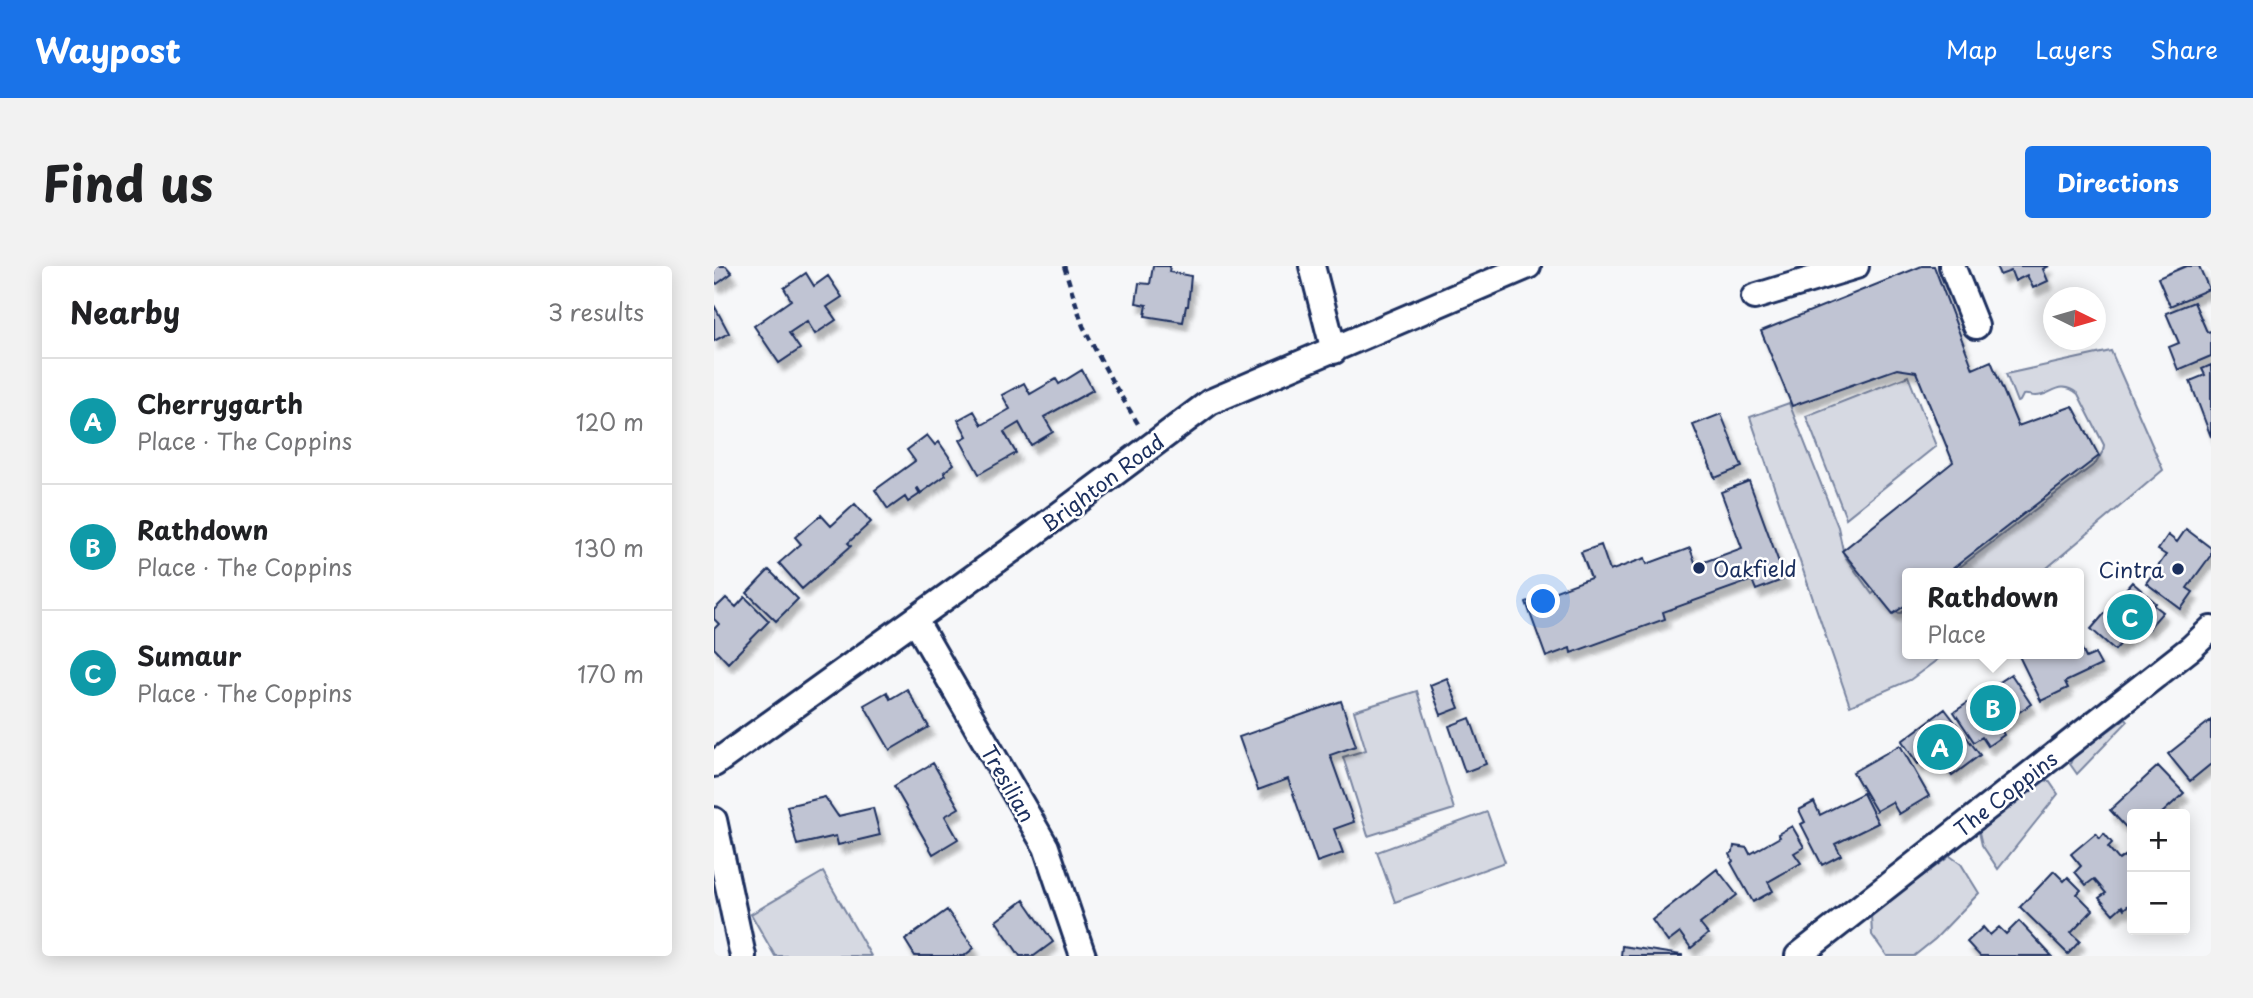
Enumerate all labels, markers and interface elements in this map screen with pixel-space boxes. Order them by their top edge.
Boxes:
text: Waypost [35,24,181,74]
text: Map [1946,31,1997,67]
text: Layers [2035,31,2112,67]
text: Share [2150,31,2218,67]
text: Find us [42,145,213,219]
button: Directions [2025,146,2211,218]
north arrow [2043,287,2106,350]
text: Nearby [70,289,180,334]
text: 3 results [548,294,644,329]
text: Cherrygarth [137,384,303,423]
text: A [84,404,102,439]
text: 120 m [576,404,644,439]
text: Place · The Coppins [137,423,352,458]
street label: Brighton Road [1034,425,1170,539]
text: Rathdown [137,510,268,549]
text: B [85,530,101,565]
text: 130 m [574,530,644,565]
text: Place · The Coppins [137,549,352,584]
place label: Oakfield [1713,552,1797,584]
place label: Cintra [2099,553,2164,585]
marker: Oakfield [1691,560,1707,576]
marker: Cintra [2170,561,2186,577]
popup [1902,568,2084,659]
text: Rathdown [1927,577,2059,616]
your location [1526,584,1560,618]
pin: C [2107,591,2153,643]
text: Place [1927,616,1986,651]
text: Sumaur [137,636,241,675]
text: C [84,656,102,691]
text: 170 m [577,656,644,691]
text: Place · The Coppins [137,675,352,710]
pin: B [1970,682,2016,734]
pin: A [1917,721,1963,773]
street label: Tresilian [974,738,1044,828]
street label: The Coppins [1946,742,2064,844]
map controls [2127,809,2190,935]
button: + [2127,809,2190,872]
button: − [2127,872,2190,935]

